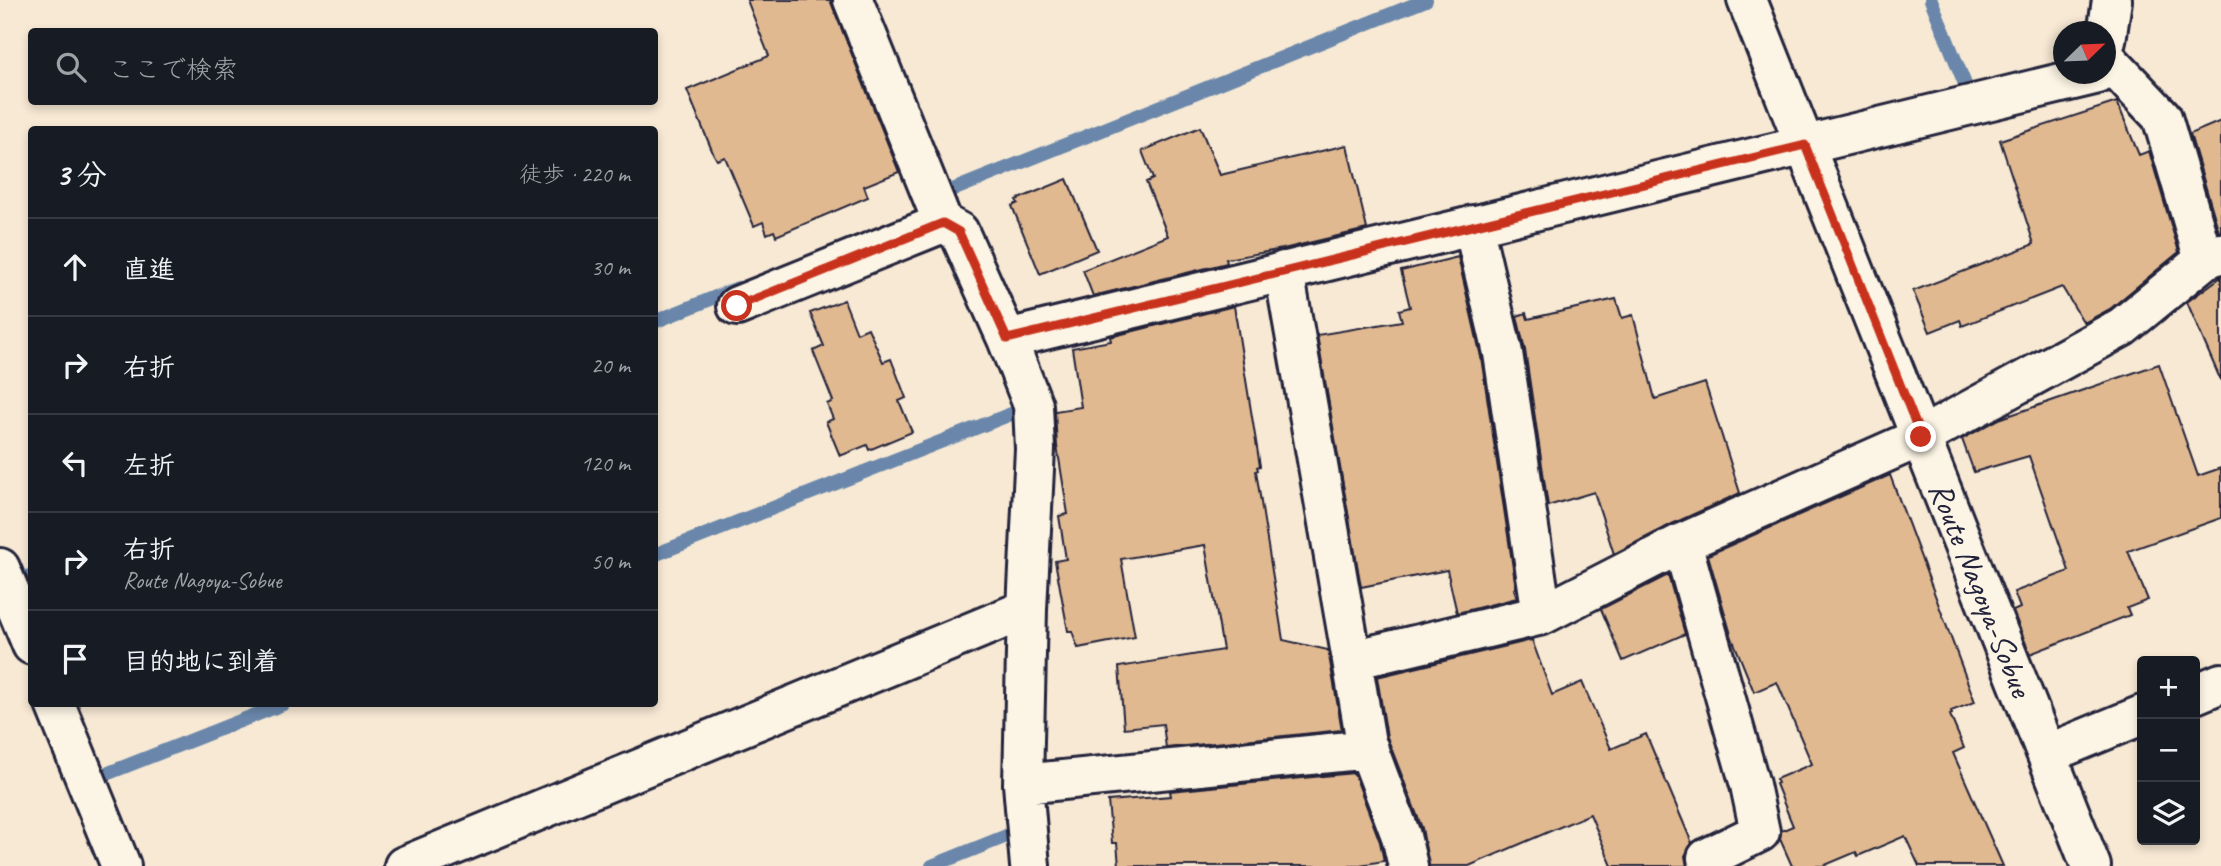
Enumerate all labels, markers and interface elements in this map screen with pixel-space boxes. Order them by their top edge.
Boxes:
north arrow [2053,21,2116,84]
search box [28,28,658,105]
icon: search [52,48,90,86]
text: ここで検索 [108,53,238,86]
text: 3 分 [56,156,107,194]
text: 徒歩 · 220 m [519,160,630,189]
icon: ahead [56,248,94,286]
text: 直進 [123,253,175,286]
text: 30 m [591,253,630,282]
route start [721,290,752,321]
icon: right [56,346,94,384]
text: 右折 [123,351,175,384]
text: 20 m [591,351,630,380]
route end [1905,421,1936,452]
icon: left [56,444,94,482]
text: 左折 [123,449,175,482]
text: 120 m [581,449,630,478]
street label: Route Nagoya-Sobue [1920,476,2043,705]
text: 右折 [123,533,175,566]
icon: right [56,542,94,580]
text: 50 m [591,547,630,576]
text: Route Nagoya-Sobue [123,566,282,595]
icon: arrive [56,640,94,678]
text: 目的地に到着 [123,645,279,678]
map controls [2137,656,2200,845]
button: + [2137,656,2200,719]
button: − [2137,719,2200,782]
button: layers [2137,782,2200,845]

